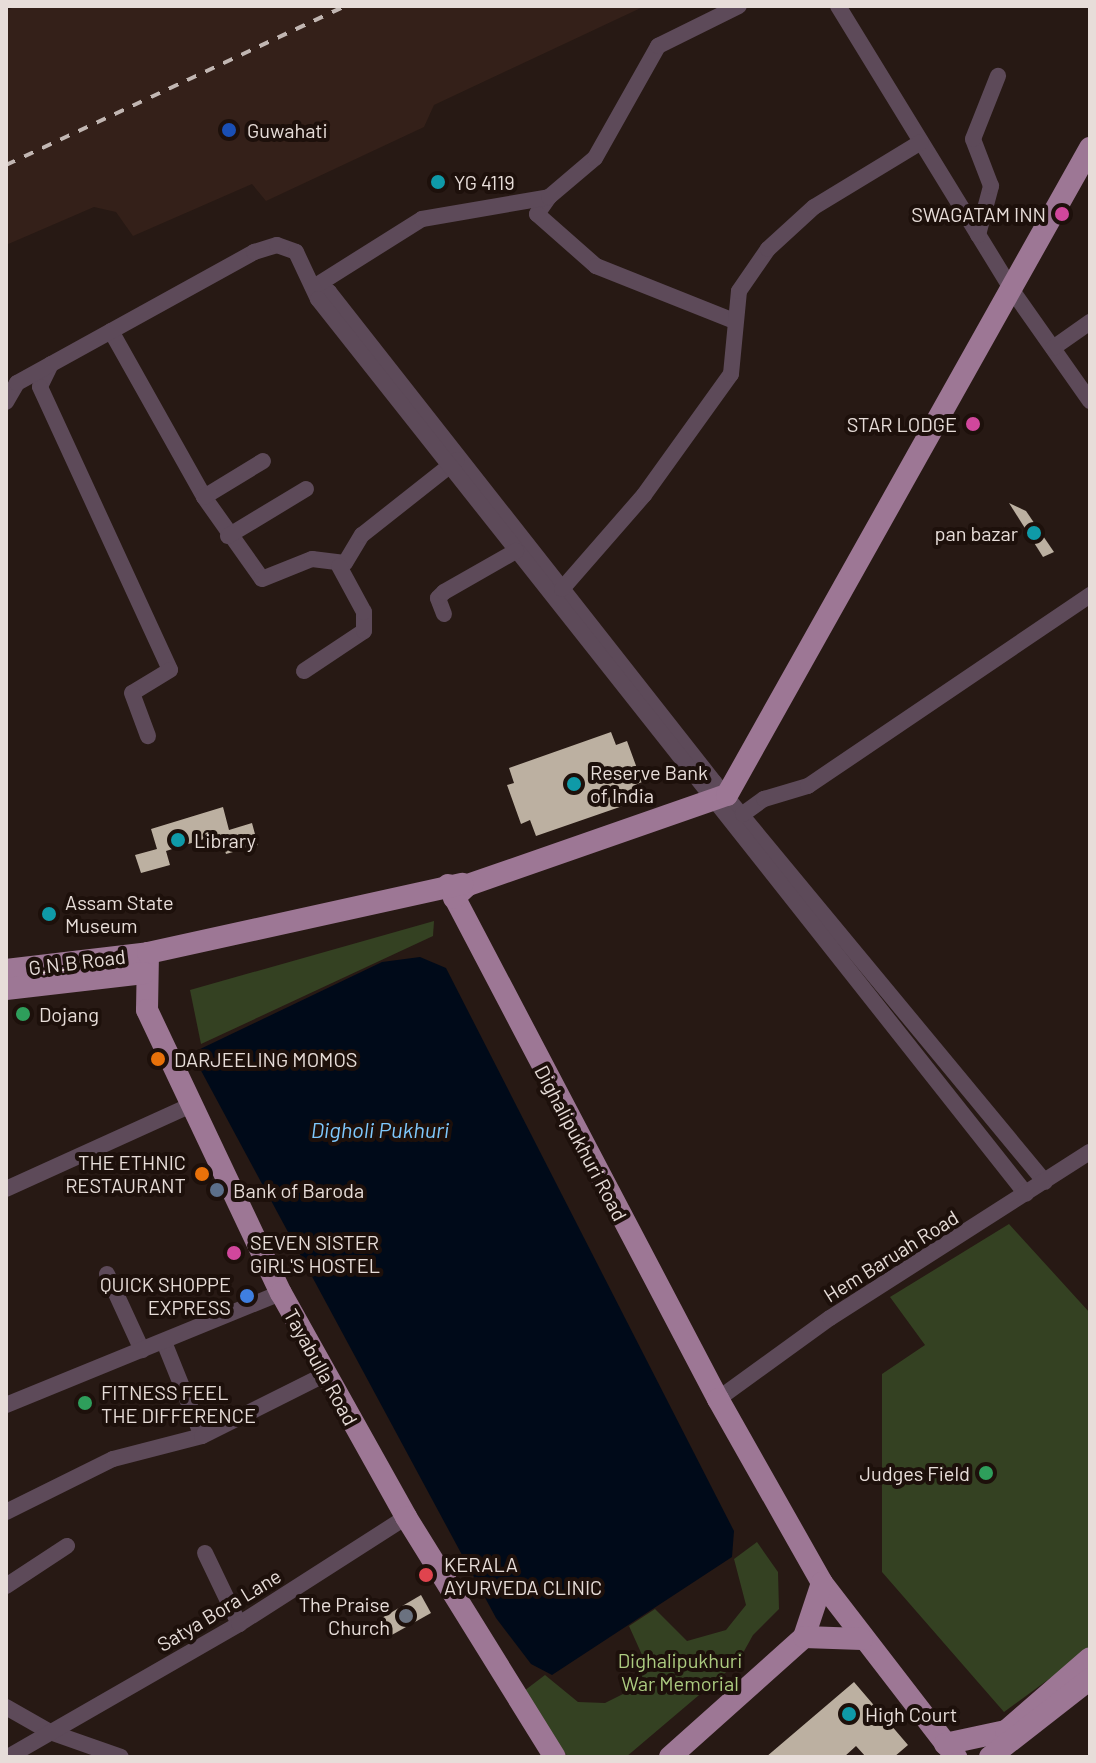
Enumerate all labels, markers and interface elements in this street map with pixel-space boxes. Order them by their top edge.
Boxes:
place label: Guwahati [247,118,328,142]
marker: Guwahati [218,119,240,141]
place label: YG 4119 [454,170,515,194]
marker: YG 4119 [429,173,447,191]
place label: SWAGATAM INN [911,202,1046,226]
marker: SWAGATAM INN [1053,205,1071,223]
place label: STAR LODGE [847,412,957,436]
marker: STAR LODGE [964,415,982,433]
place label: pan bazar [934,521,1018,545]
marker: pan bazar [1025,524,1043,542]
place label: Reserve Bank of India [590,760,708,807]
marker: Reserve Bank of India [565,775,583,793]
place label: Library [194,828,256,852]
marker: Library [169,831,187,849]
place label: Assam State Museum [65,890,174,937]
marker: Assam State Museum [40,905,58,923]
street label: G.N.B Road [27,944,127,980]
place label: Dojang [39,1002,99,1026]
marker: Dojang [14,1005,32,1023]
place label: DARJEELING MOMOS [174,1047,357,1071]
marker: DARJEELING MOMOS [149,1050,167,1068]
street label: Dighalipukhuri Road [530,1061,632,1225]
water label: Digholi Pukhuri [311,1117,449,1143]
place label: THE ETHNIC RESTAURANT [65,1150,186,1197]
marker: THE ETHNIC RESTAURANT [193,1165,211,1183]
place label: Bank of Baroda [233,1178,364,1202]
marker: Bank of Baroda [208,1181,226,1199]
street label: Hem Baruah Road [819,1205,963,1307]
place label: SEVEN SISTER GIRL'S HOSTEL [250,1230,380,1277]
marker: SEVEN SISTER GIRL'S HOSTEL [225,1244,243,1262]
place label: QUICK SHOPPE EXPRESS [100,1272,231,1319]
marker: QUICK SHOPPE EXPRESS [238,1287,256,1305]
street label: Tayabulla Road [279,1304,363,1430]
place label: FITNESS FEEL THE DIFFERENCE [101,1380,256,1427]
marker: FITNESS FEEL THE DIFFERENCE [76,1394,94,1412]
place label: Judges Field [859,1461,970,1485]
marker: Judges Field [977,1464,995,1482]
place label: KERALA AYURVEDA CLINIC [444,1552,602,1599]
street label: Satya Bora Lane [153,1564,285,1656]
marker: KERALA AYURVEDA CLINIC [415,1564,437,1586]
place label: The Praise Church [299,1592,390,1639]
marker: The Praise Church [397,1607,415,1625]
park label: Dighalipukhuri War Memorial [618,1648,742,1695]
place label: High Court [865,1702,957,1726]
marker: High Court [840,1705,858,1723]

